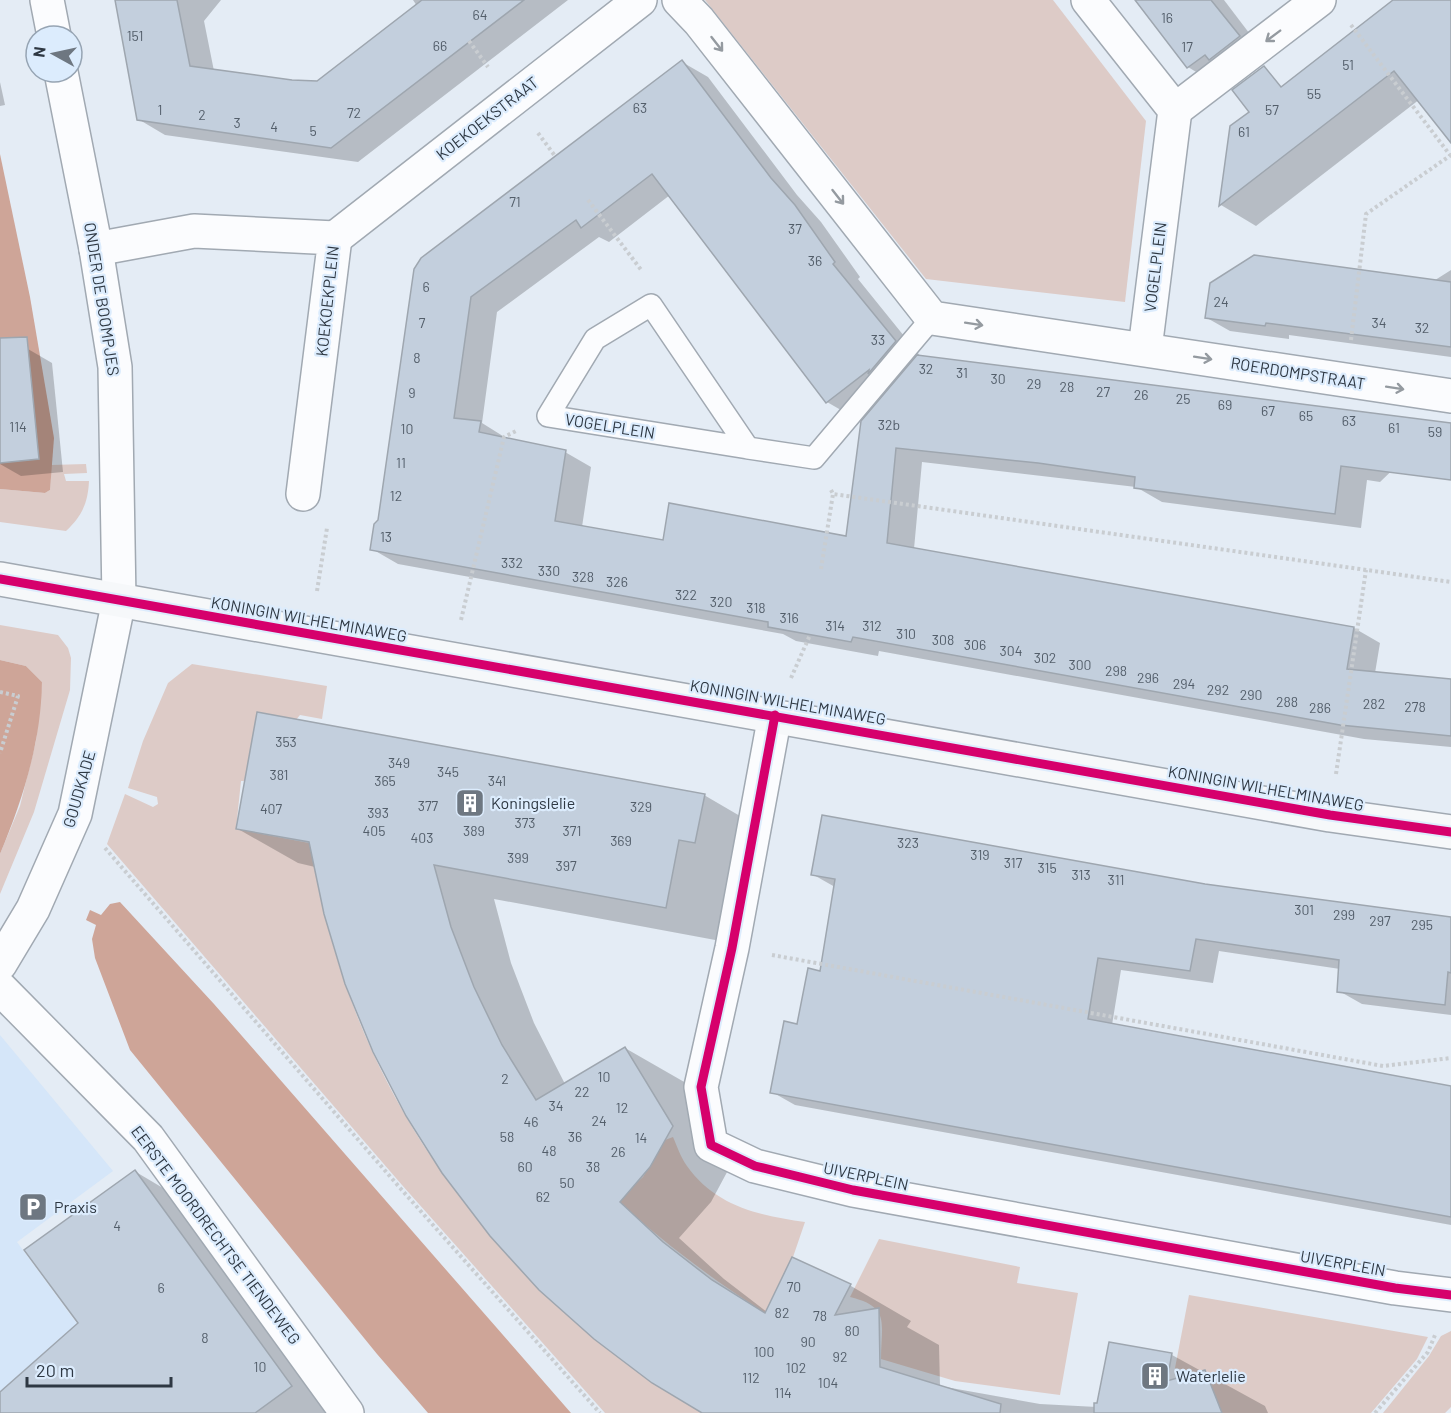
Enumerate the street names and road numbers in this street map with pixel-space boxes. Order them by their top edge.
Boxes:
street label: KOEKOEKSTRAAT [432,72,541,163]
street label: ONDER DE BOOMPJES [81,221,124,377]
street label: VOGELPLEIN [1140,221,1169,313]
street label: KOEKOEKPLEIN [311,245,342,357]
street label: ROERDOMPSTRAAT [1229,352,1367,393]
street label: VOGELPLEIN [564,409,656,442]
street label: KONINGIN WILHELMINAWEG [210,592,408,645]
street label: KONINGIN WILHELMINAWEG [689,675,887,728]
street label: GOUDKADE [58,748,99,830]
street label: KONINGIN WILHELMINAWEG [1167,761,1365,814]
street label: EERSTE MOORDRECHTSE TIENDEWEG [128,1122,305,1348]
street label: UIVERPLEIN [822,1157,910,1194]
street label: UIVERPLEIN [1299,1246,1387,1279]

